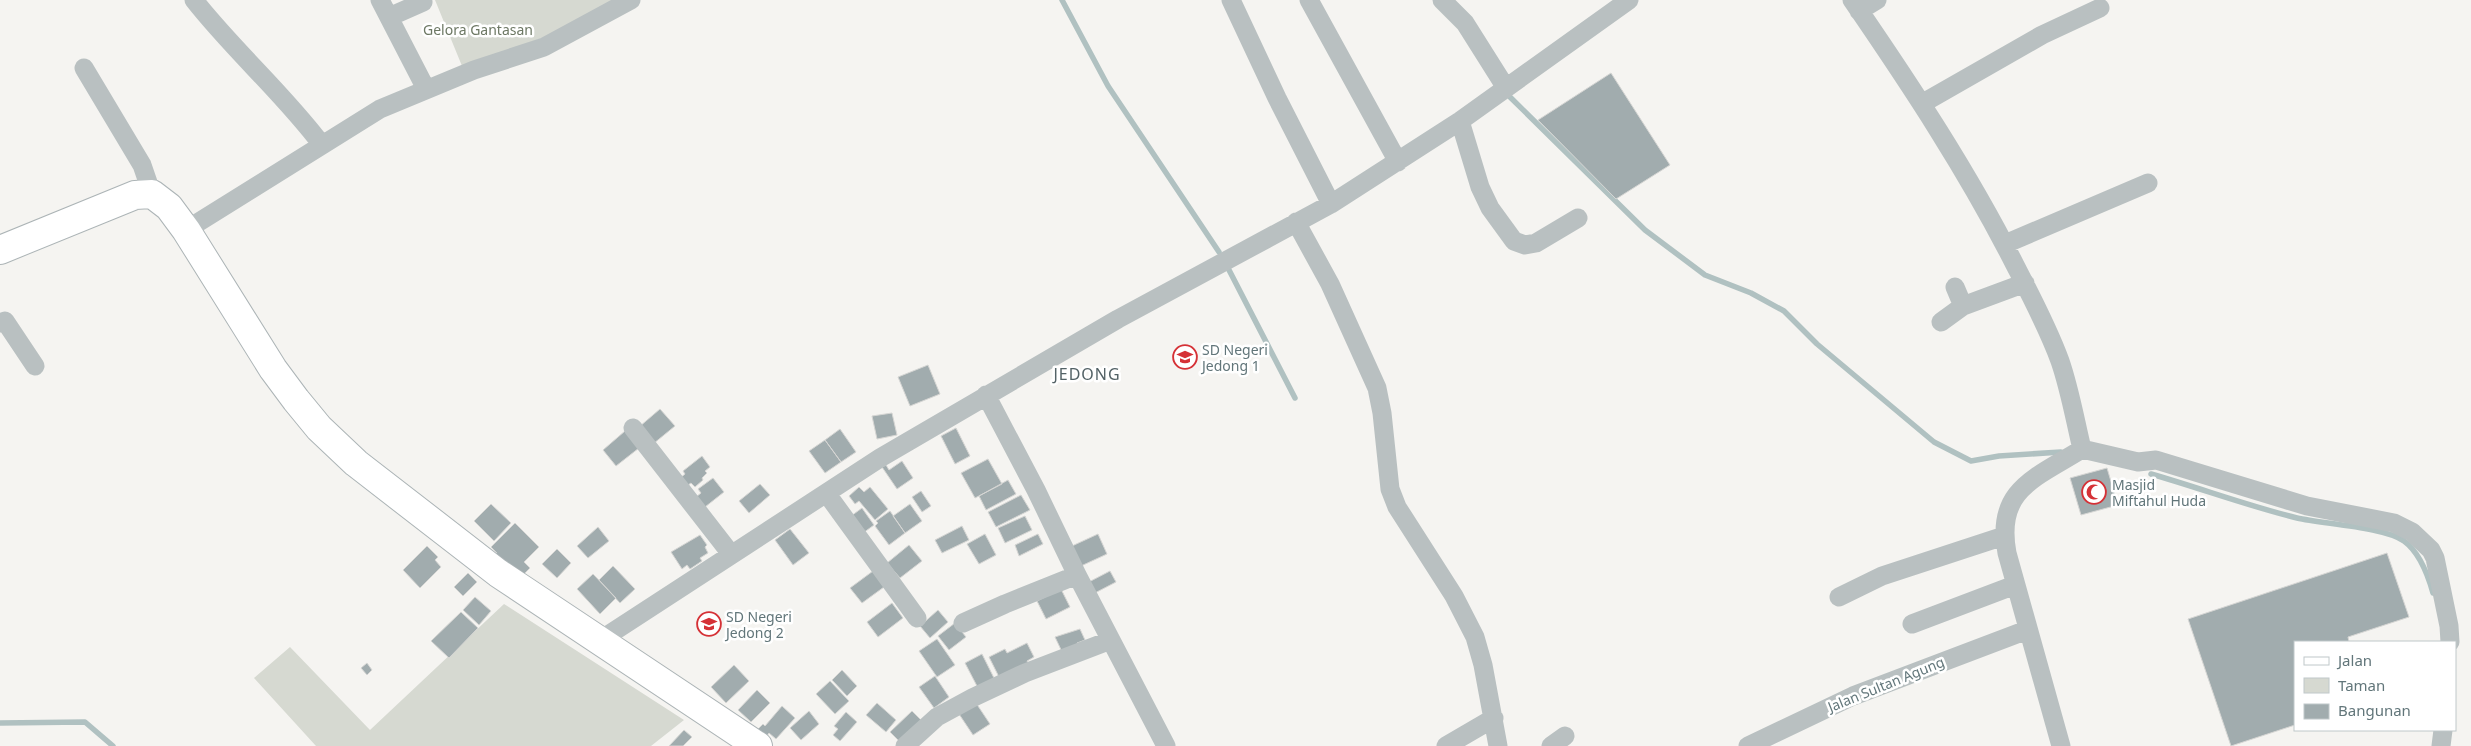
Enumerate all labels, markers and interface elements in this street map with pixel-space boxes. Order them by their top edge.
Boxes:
park label: Gelora Gantasan [423,20,533,39]
place label: SD Negeri Jedong 1 [1200,340,1268,375]
school or university icon: SD Negeri Jedong 1 [1172,344,1198,370]
district label: JEDONG [1051,363,1121,385]
place label: Masjid Miftahul Huda [2112,475,2206,510]
mosque icon: Masjid Miftahul Huda [2081,479,2107,505]
place label: SD Negeri Jedong 2 [724,607,792,642]
school or university icon: SD Negeri Jedong 2 [696,611,722,637]
legend [2294,641,2456,731]
text: Jalan [2336,650,2372,670]
street label: Jalan Sultan Agung [1823,652,1947,717]
text: Taman [2338,675,2385,695]
text: Bangunan [2338,700,2411,720]

